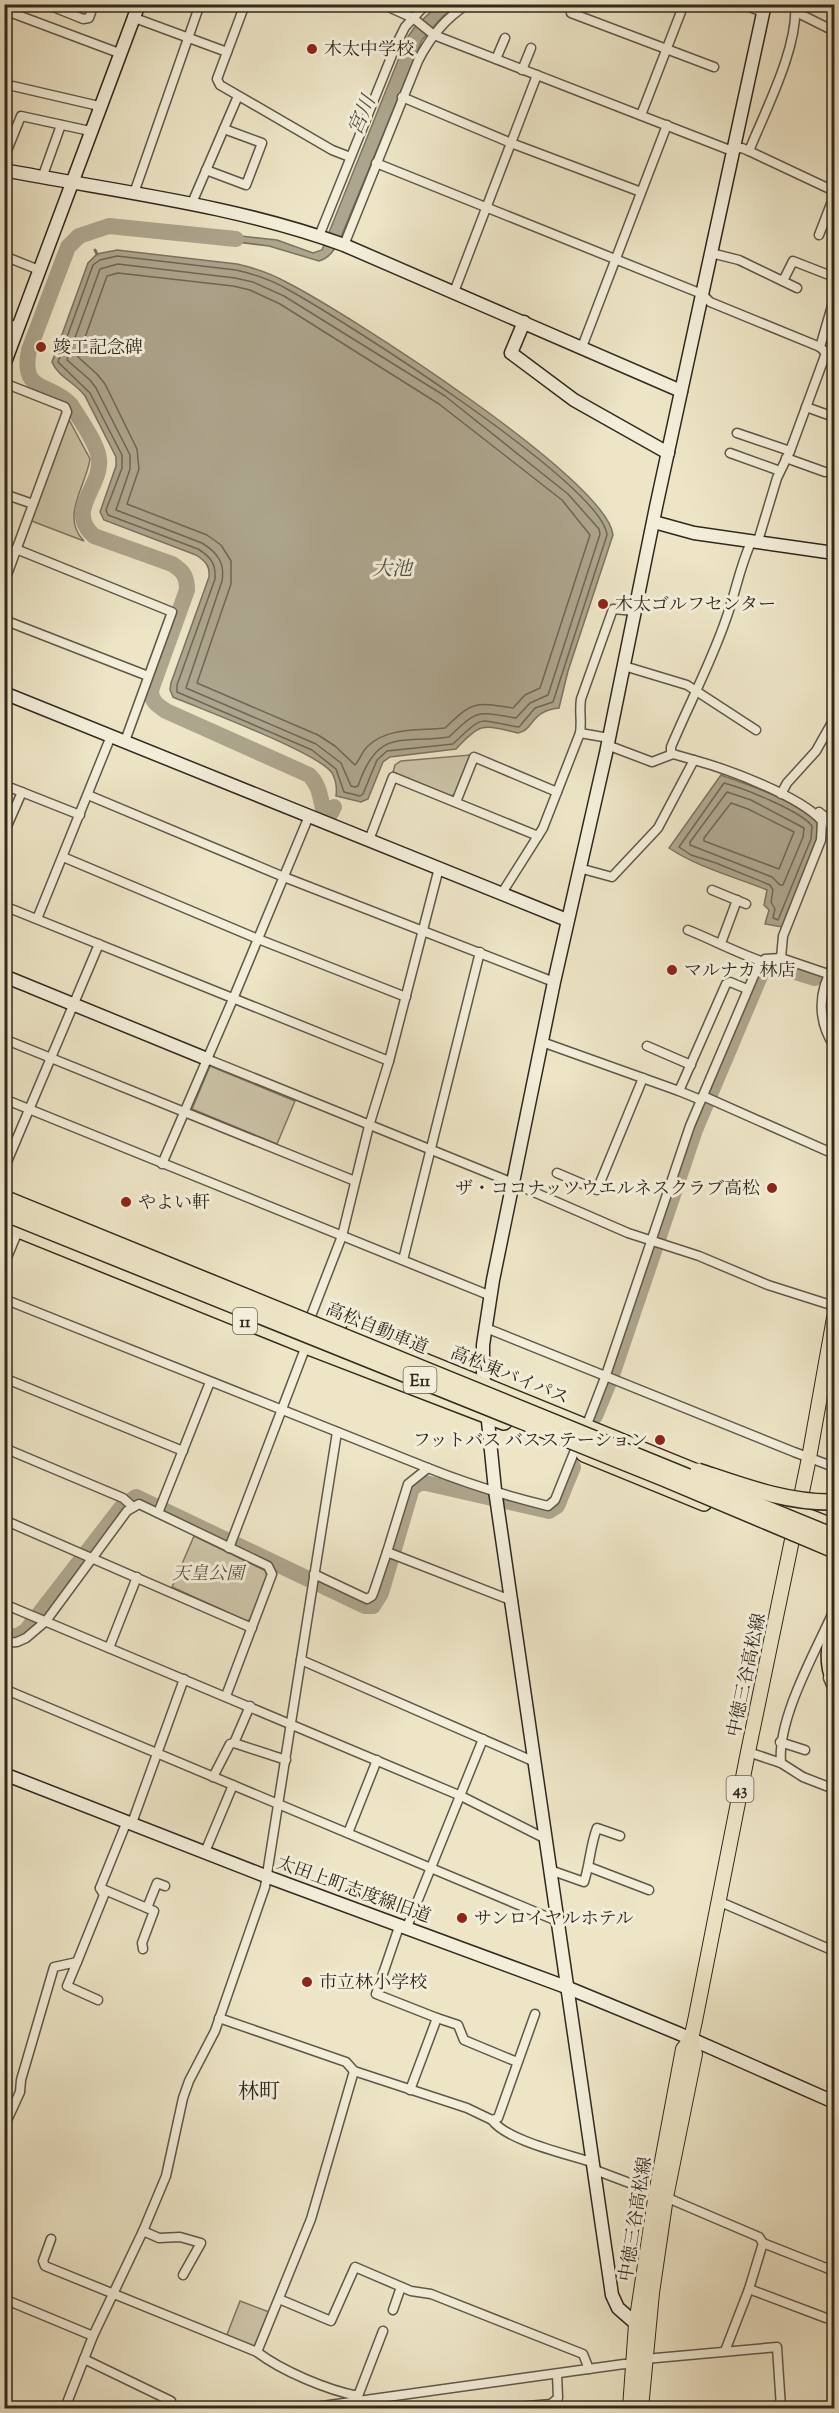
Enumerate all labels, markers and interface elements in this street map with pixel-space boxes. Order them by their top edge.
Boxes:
place label: 木太中学校 [324,38,414,64]
marker: 木太中学校 [305,42,319,56]
water label: 宮川 [342,90,385,140]
place label: 竣工記念碑 [53,336,143,362]
marker: 竣工記念碑 [34,340,48,354]
water label: 大池 [372,556,414,585]
place label: 木太ゴルフセンター [615,593,776,619]
marker: 木太ゴルフセンター [596,597,610,611]
place label: マルナカ 林店 [684,959,795,985]
marker: マルナカ 林店 [665,963,679,977]
place label: ザ・ココナッツウエルネスクラブ高松 [455,1177,760,1203]
marker: ザ・ココナッツウエルネスクラブ高松 [765,1181,779,1195]
place label: やよい軒 [138,1191,210,1217]
marker: やよい軒 [119,1195,133,1209]
street label: 高松自動車道 [321,1298,431,1362]
road number: 11 [233,1308,257,1334]
street label: 高松東バイパス [446,1341,572,1412]
road number: E11 [404,1367,436,1393]
place label: フットバス バスステーション [413,1429,648,1455]
marker: フットバス バスステーション [653,1433,667,1447]
park label: 天皇公園 [172,1562,247,1588]
street label: 中徳三谷高松線 [722,1611,774,1740]
road number: 43 [726,1776,754,1802]
street label: 太田上町志度線旧道 [273,1851,434,1931]
place label: サンロイヤルホテル [474,1907,633,1933]
marker: サンロイヤルホテル [455,1911,469,1925]
place label: 市立林小学校 [319,1971,427,1997]
marker: 市立林小学校 [300,1975,314,1989]
district label: 林町 [238,2078,280,2108]
street label: 中徳三谷高松線 [614,2155,660,2284]

